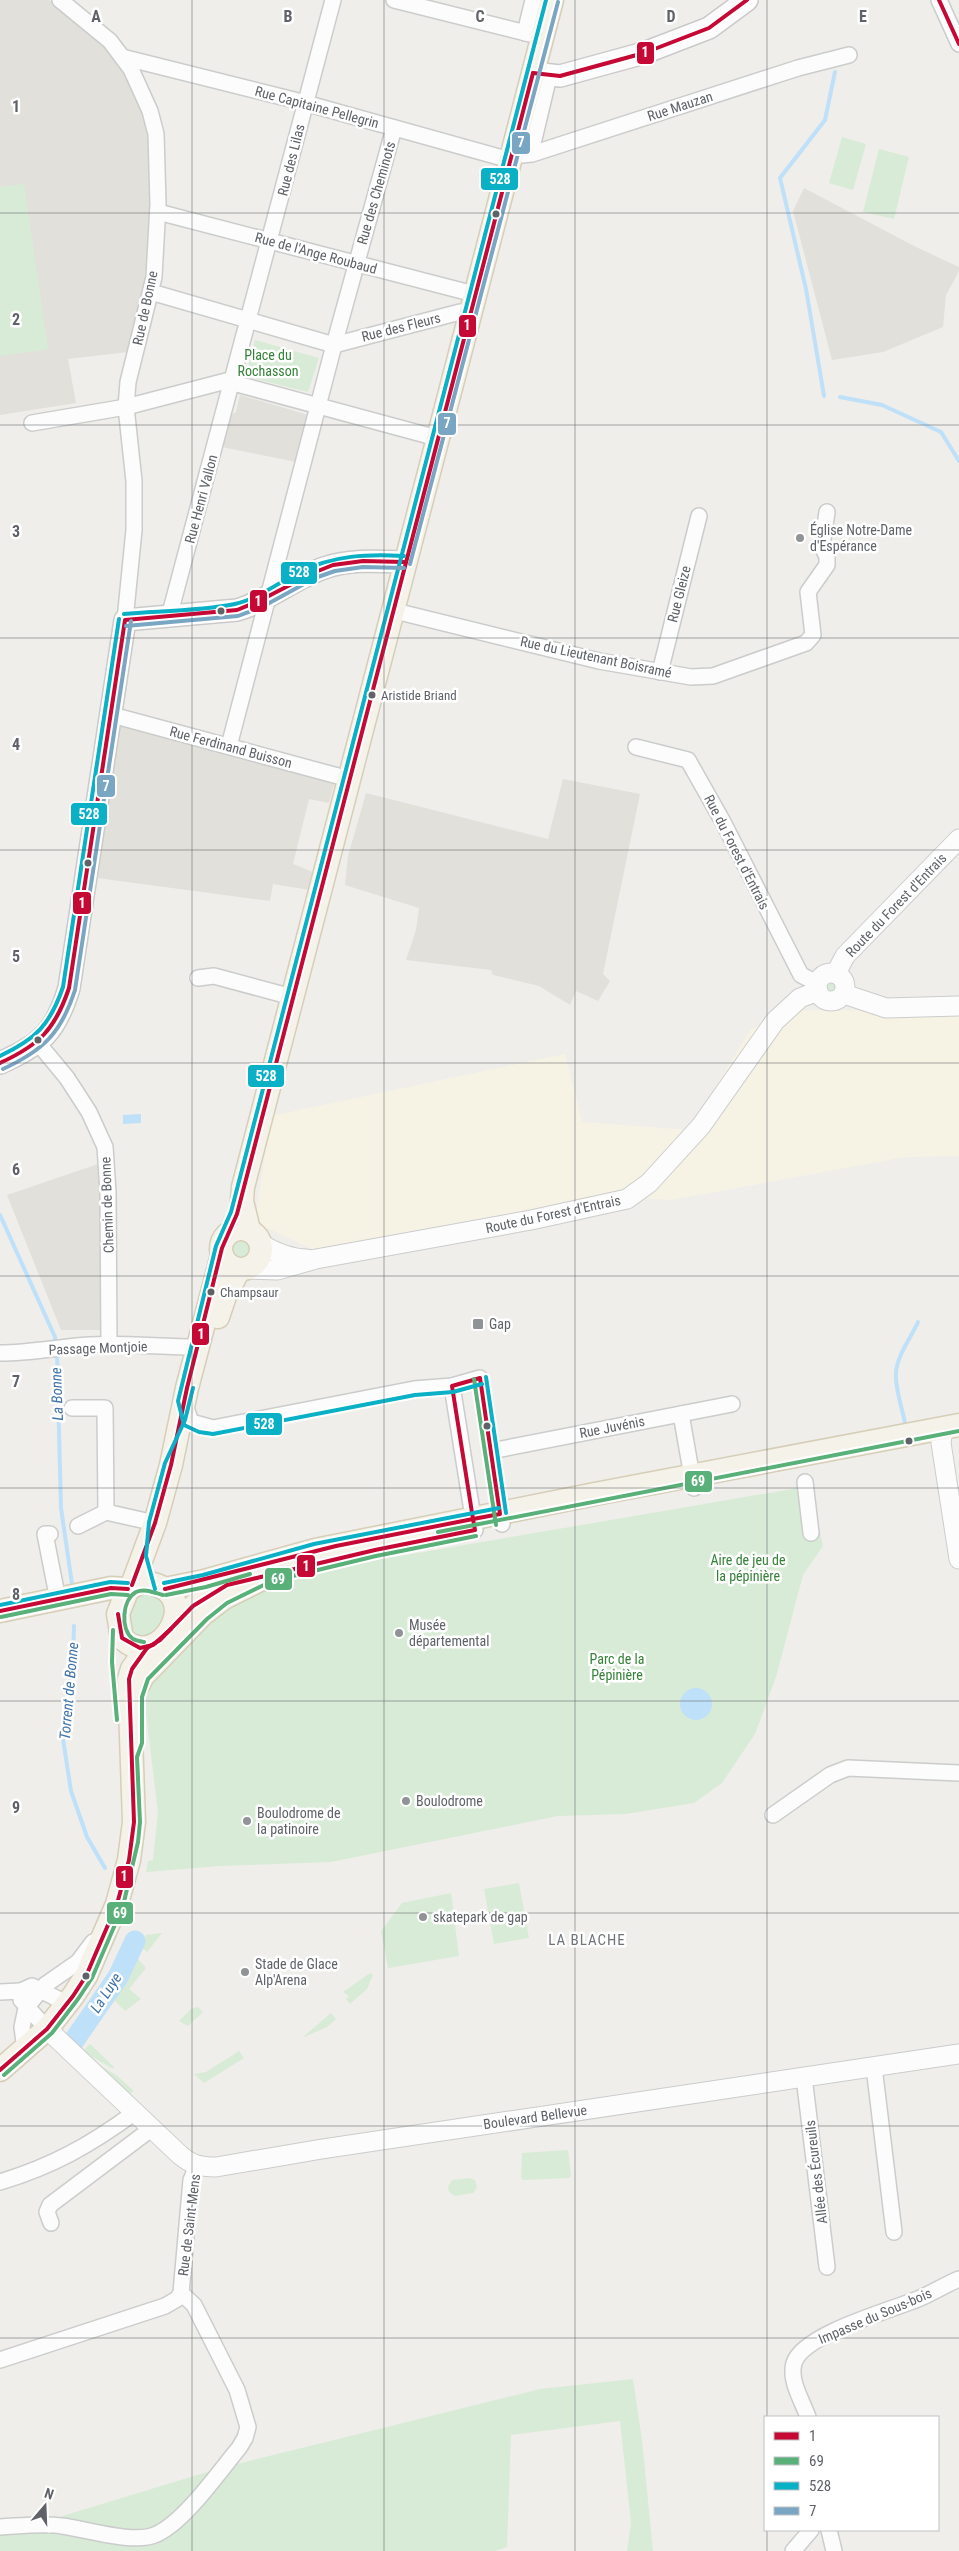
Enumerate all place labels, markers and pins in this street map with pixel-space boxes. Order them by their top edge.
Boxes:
unlabelled marker [491,209,501,219]
place label: Église Notre-Dame d'Espérance [810,521,913,554]
marker: Église Notre-Dame d'Espérance [794,532,806,544]
unlabelled marker [216,606,226,616]
place label: Aristide Briand [381,688,457,703]
marker: Aristide Briand [367,690,377,700]
unlabelled marker [83,858,93,868]
unlabelled marker [33,1035,43,1045]
place label: Champsaur [220,1285,279,1300]
marker: Champsaur [206,1287,216,1297]
place label: Gap [489,1316,511,1332]
marker: Gap [471,1317,485,1331]
unlabelled marker [482,1421,492,1431]
unlabelled marker [904,1436,914,1446]
place label: Musée départemental [409,1617,489,1649]
marker: Musée départemental [393,1627,405,1639]
place label: Boulodrome [416,1793,483,1809]
marker: Boulodrome [400,1795,412,1807]
place label: Boulodrome de la patinoire [257,1805,341,1837]
marker: Boulodrome de la patinoire [241,1815,253,1827]
place label: skatepark de gap [433,1909,528,1925]
marker: skatepark de gap [417,1911,429,1923]
place label: Stade de Glace Alp'Arena [255,1956,338,1988]
marker: Stade de Glace Alp'Arena [239,1966,251,1978]
unlabelled marker [81,1971,91,1981]

